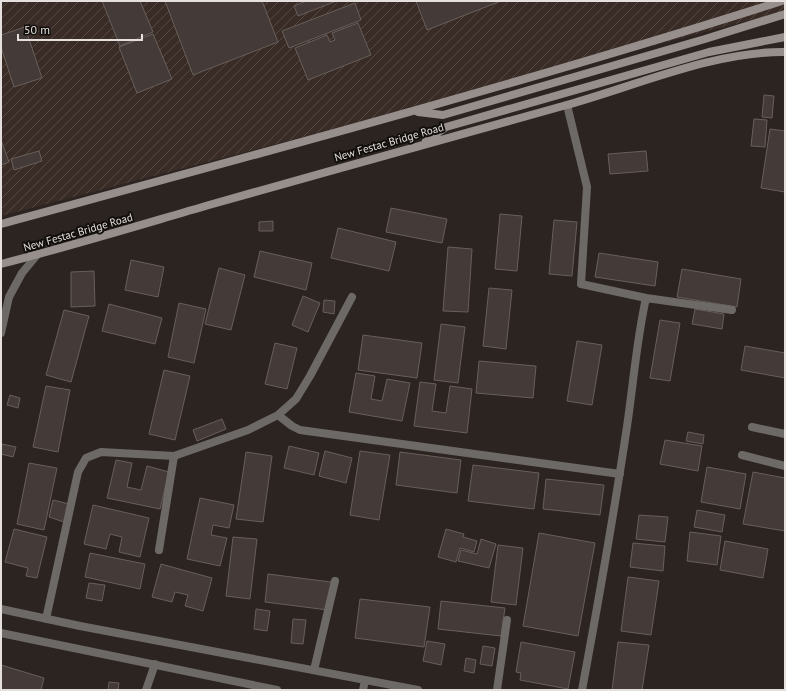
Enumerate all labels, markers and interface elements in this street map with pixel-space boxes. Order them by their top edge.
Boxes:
scale bar [18,16,142,42]
text: 50 m [24,22,50,37]
street label: New Festac Bridge Road [333,120,445,164]
street label: New Festac Bridge Road [22,210,134,254]

